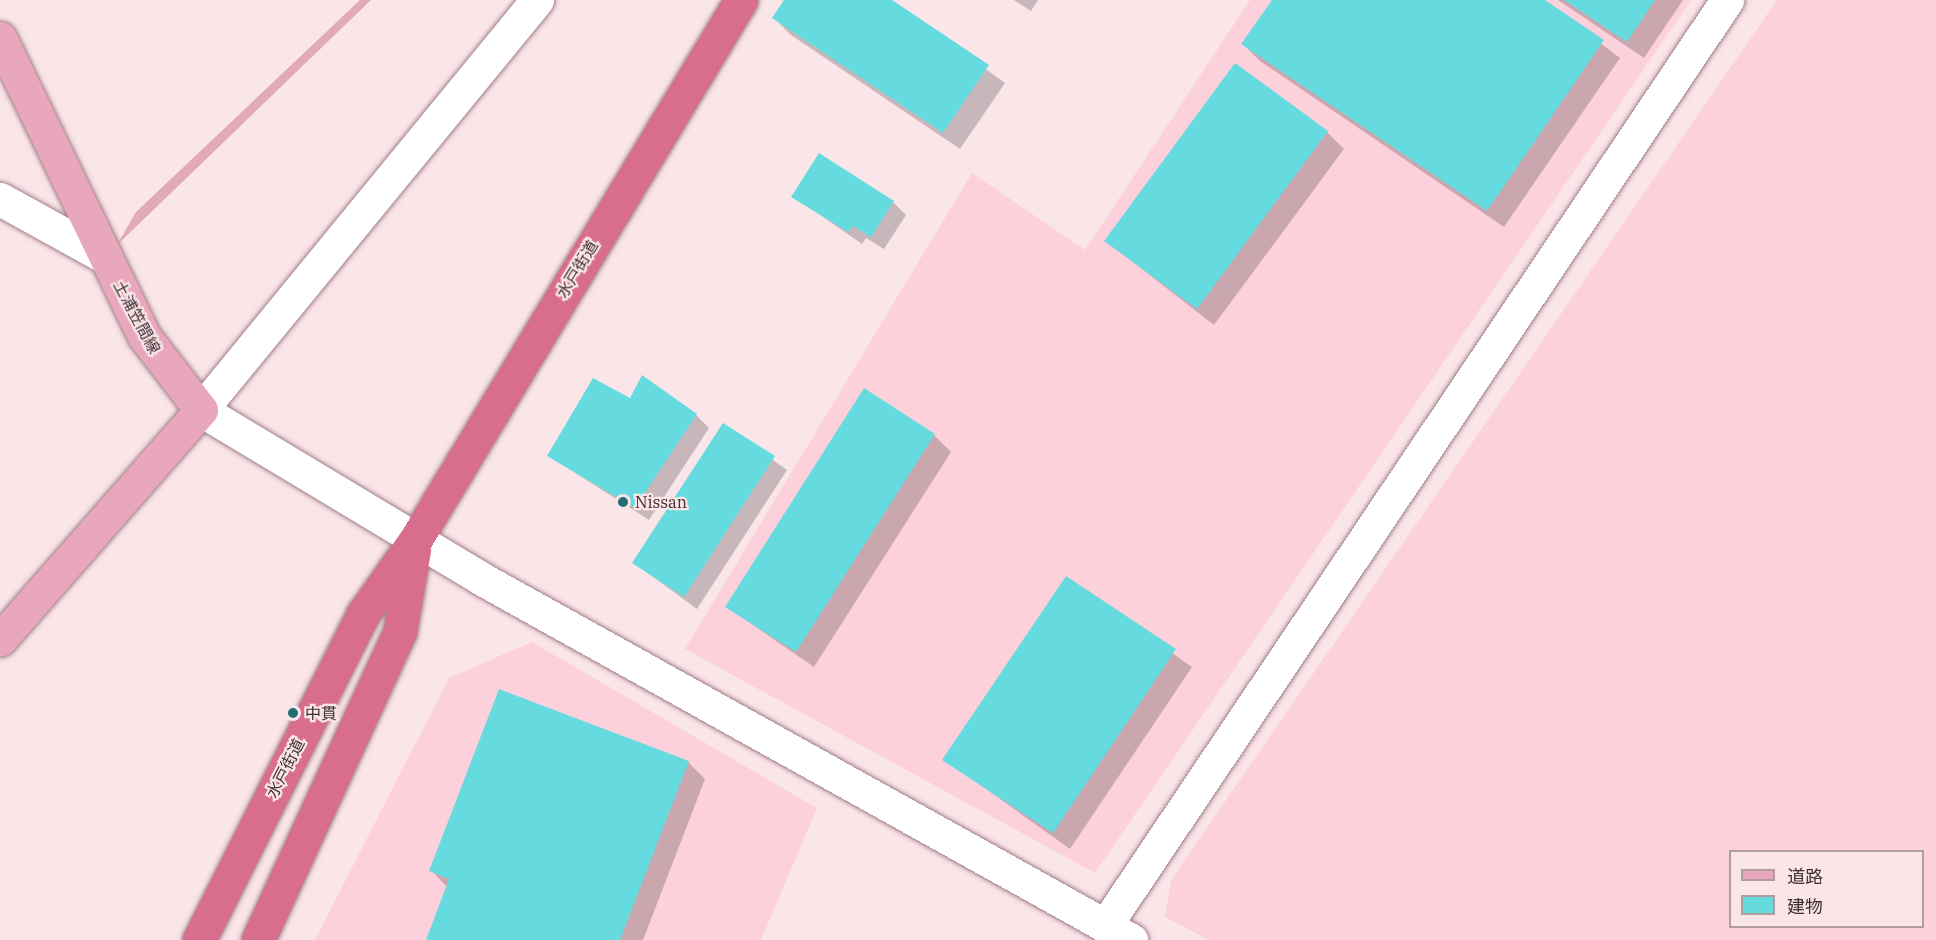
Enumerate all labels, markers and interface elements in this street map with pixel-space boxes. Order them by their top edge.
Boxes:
street label: 水戸街道 [552,237,602,301]
street label: 土浦笠間線 [110,277,164,357]
place label: Nissan [635,492,687,512]
marker: Nissan [616,495,630,509]
place label: 中貫 [305,703,337,723]
marker: 中貫 [286,706,300,720]
street label: 水戸街道 [262,735,308,801]
legend [1729,850,1924,928]
text: 道路 [1787,865,1823,888]
text: 建物 [1787,895,1823,918]

